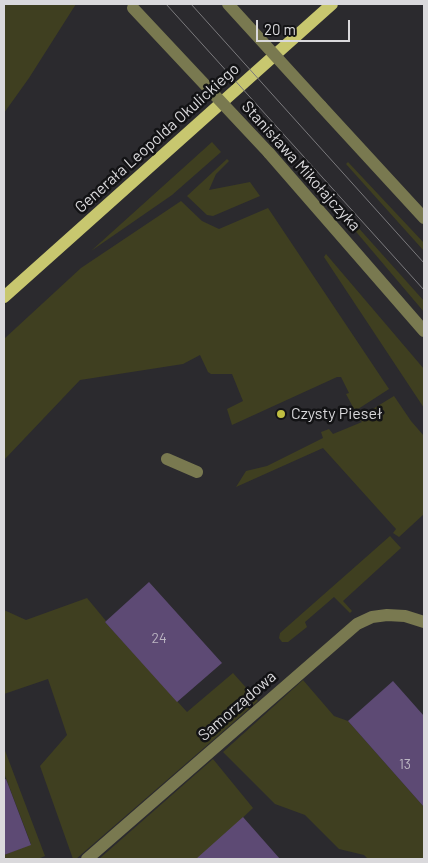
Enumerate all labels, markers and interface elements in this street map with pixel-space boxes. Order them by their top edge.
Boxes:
scale bar [258,10,352,42]
text: 20 m [264,20,296,38]
street label: Generała Leopolda Okulickiego [71,59,243,217]
street label: Stanisława Mikołajczyka [238,97,364,235]
place label: Czysty Pieseł [291,404,382,424]
marker: Czysty Pieseł [275,408,287,420]
house number: 24 [151,630,167,646]
street label: Samorządowa [194,667,280,745]
house number: 13 [399,756,411,772]

